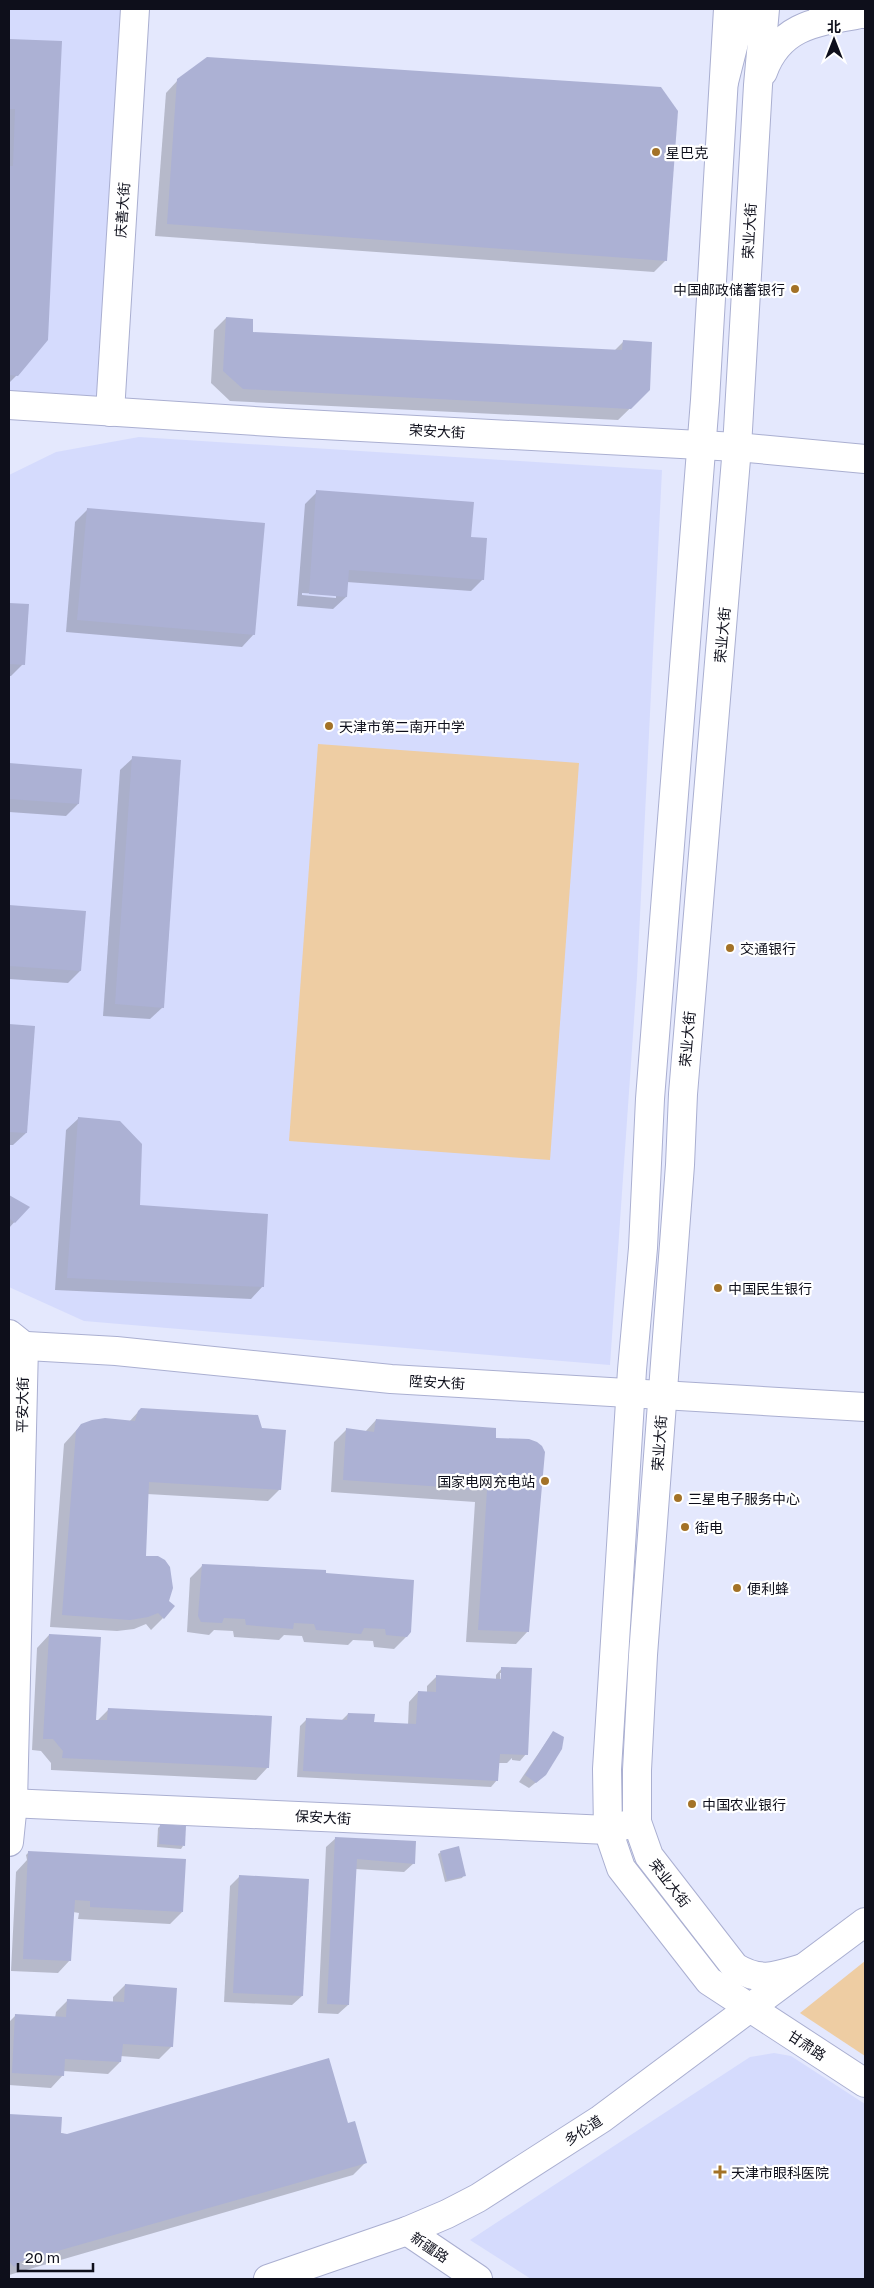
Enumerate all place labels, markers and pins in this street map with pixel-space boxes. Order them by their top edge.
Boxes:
place label: 星巴克 [666,144,708,161]
marker: 星巴克 [650,146,662,158]
place label: 中国邮政储蓄银行 [673,281,785,298]
marker: 中国邮政储蓄银行 [789,283,801,295]
place label: 天津市第二南开中学 [339,718,465,735]
marker: 天津市第二南开中学 [323,720,335,732]
place label: 交通银行 [740,940,796,957]
marker: 交通银行 [724,942,736,954]
place label: 中国民生银行 [728,1280,812,1297]
marker: 中国民生银行 [712,1282,724,1294]
place label: 国家电网充电站 [437,1473,535,1490]
marker: 国家电网充电站 [539,1475,551,1487]
place label: 三星电子服务中心 [688,1490,800,1507]
marker: 三星电子服务中心 [672,1492,684,1504]
place label: 街电 [695,1519,723,1536]
marker: 街电 [679,1521,691,1533]
place label: 便利蜂 [747,1580,789,1597]
marker: 便利蜂 [731,1582,743,1594]
place label: 中国农业银行 [702,1796,786,1813]
marker: 中国农业银行 [686,1798,698,1810]
place label: 天津市眼科医院 [731,2164,829,2181]
marker: 天津市眼科医院 [713,2165,727,2179]

